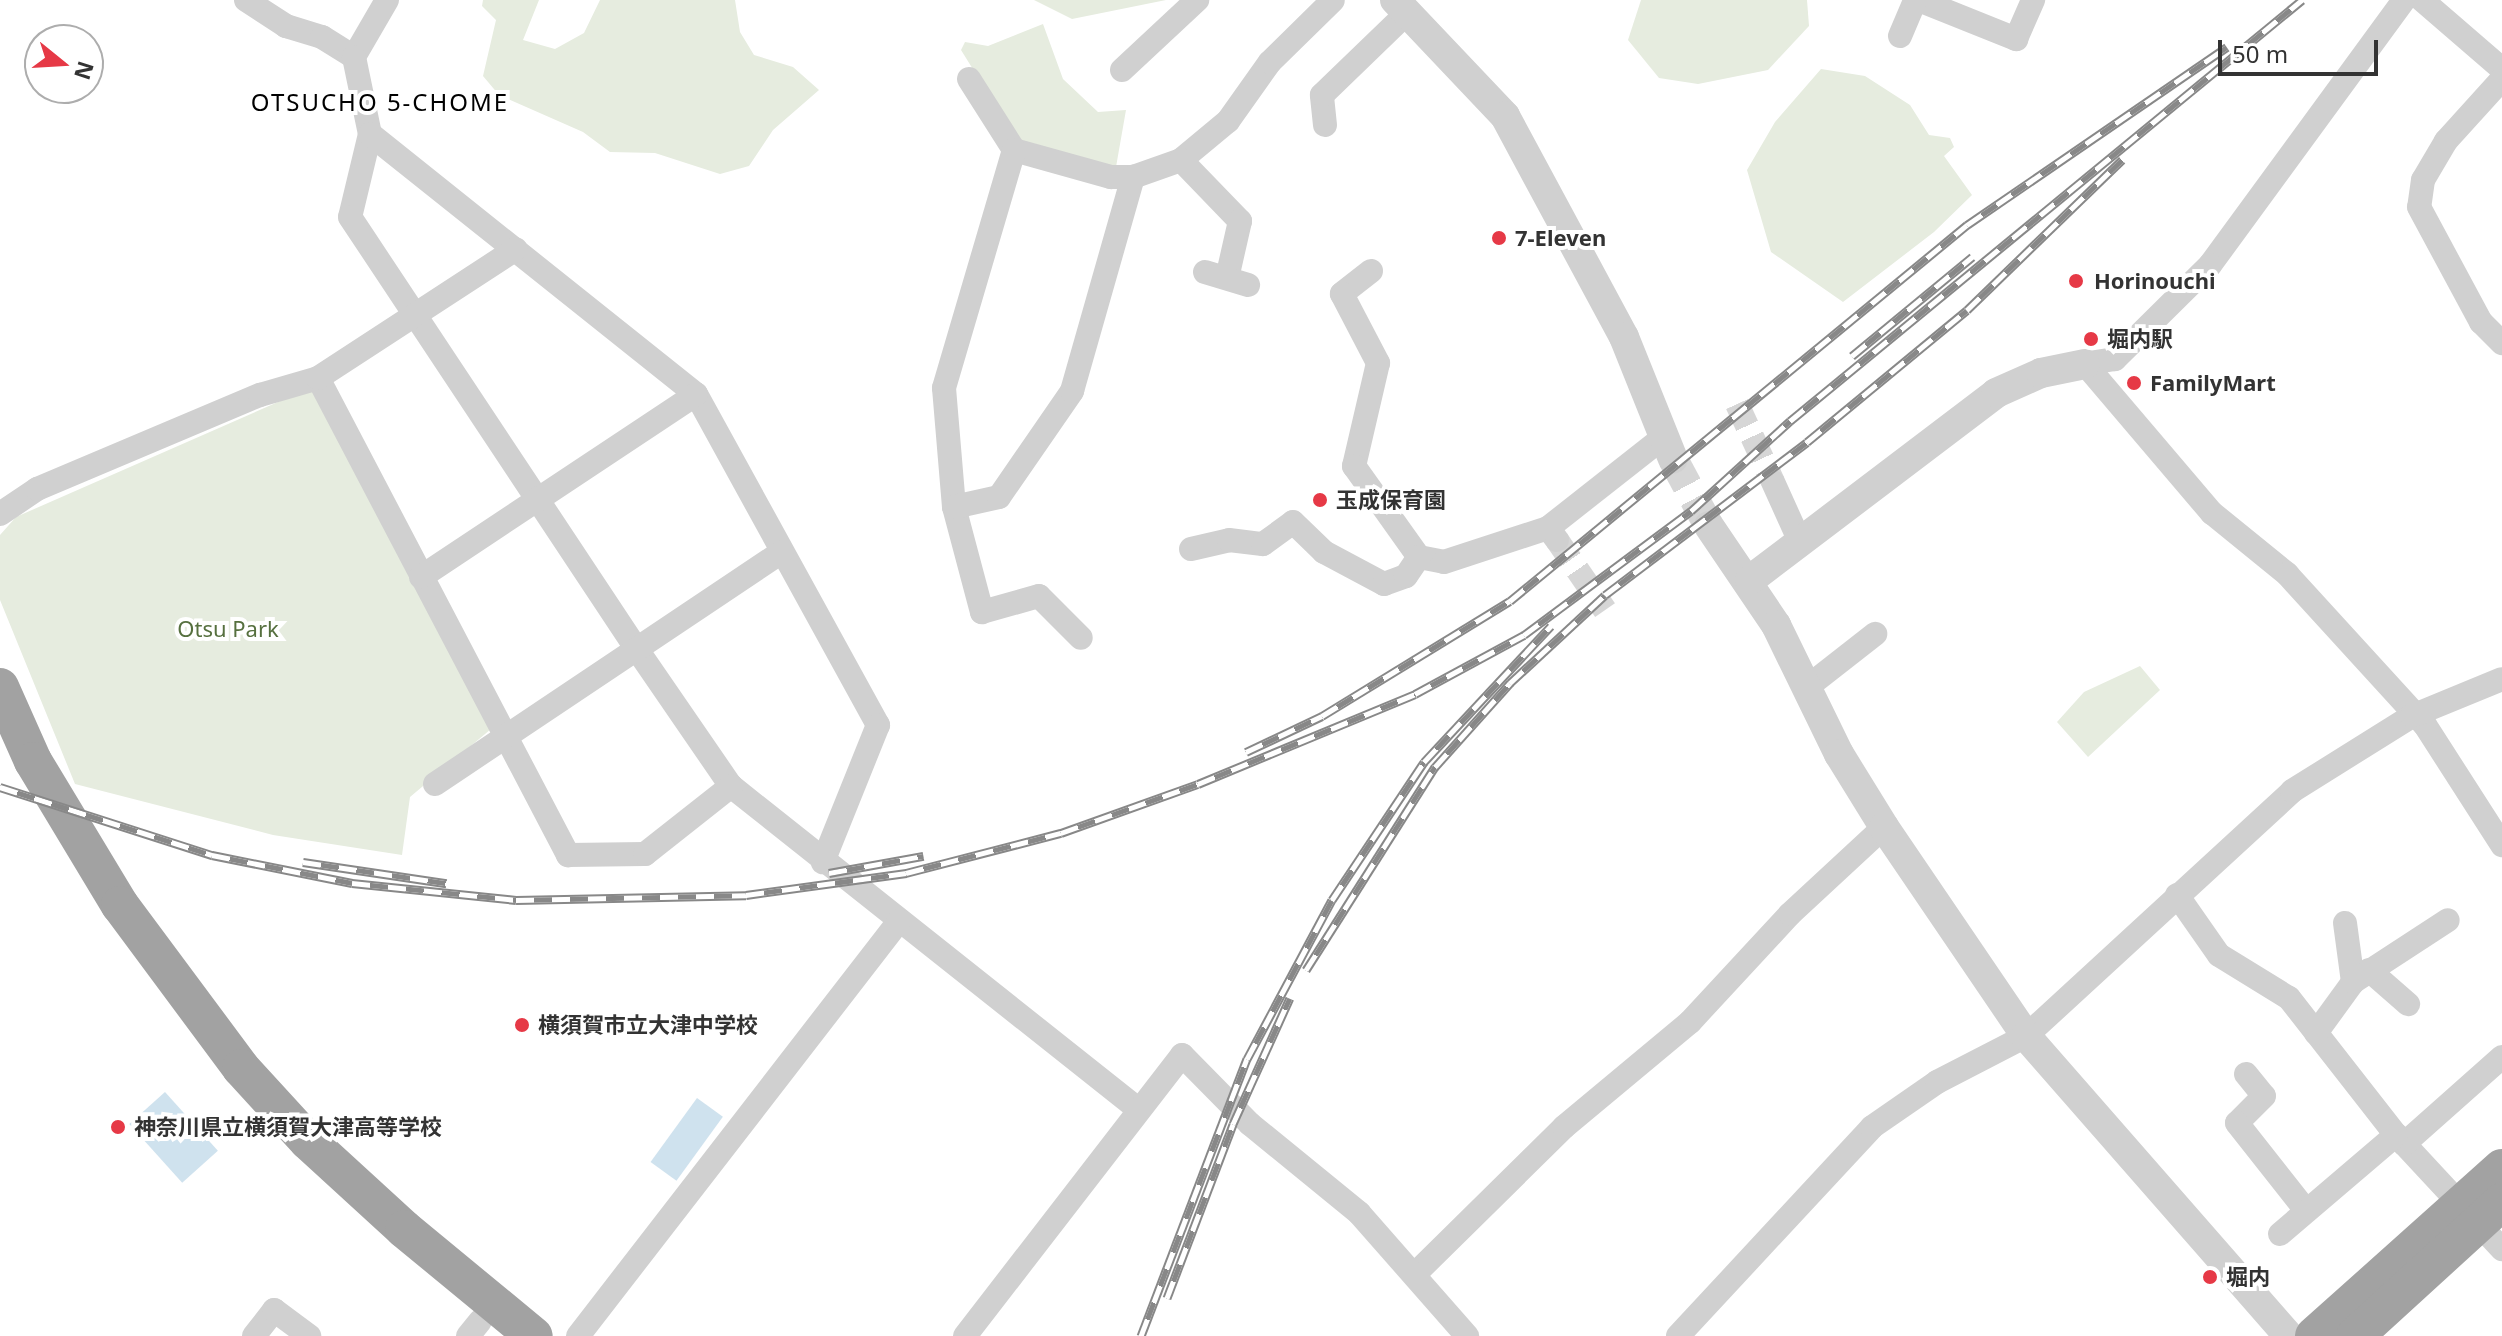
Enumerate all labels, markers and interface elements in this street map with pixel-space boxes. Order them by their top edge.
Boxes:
north arrow [24,24,104,104]
scale bar [2222,24,2382,74]
text: 50 m [2232,37,2288,70]
text: N [68,58,102,84]
district label: OTSUCHO 5-CHOME [251,88,509,116]
place label: 7-Eleven [1515,225,1606,251]
marker: 7-Eleven [1490,229,1508,247]
place label: Horinouchi [2094,268,2216,294]
marker: Horinouchi [2065,270,2087,292]
place label: 堀内駅 [2107,326,2173,352]
marker: 堀内駅 [2082,330,2100,348]
place label: FamilyMart [2150,370,2276,396]
marker: FamilyMart [2125,374,2143,392]
place label: 玉成保育園 [1336,487,1446,513]
marker: 玉成保育園 [1311,491,1329,509]
park label: Otsu Park [177,616,279,642]
place label: 横須賀市立大津中学校 [538,1012,758,1038]
marker: 横須賀市立大津中学校 [513,1016,531,1034]
place label: 神奈川県立横須賀大津高等学校 [134,1114,442,1140]
marker: 神奈川県立横須賀大津高等学校 [109,1118,127,1136]
place label: 堀内 [2226,1264,2270,1290]
marker: 堀内 [2201,1268,2219,1286]

